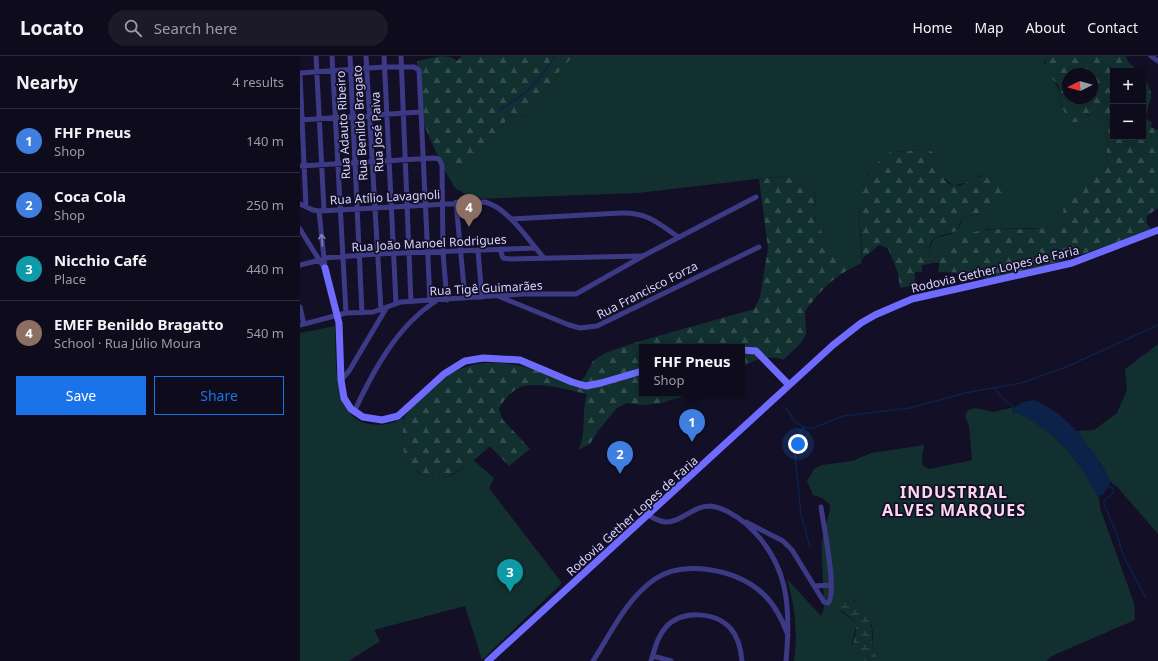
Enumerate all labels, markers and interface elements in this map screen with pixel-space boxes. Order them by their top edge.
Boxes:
search box [108,10,388,46]
text: Locato [20,15,84,41]
icon: search [122,17,144,39]
text: Search here [154,18,237,38]
text: Home [913,18,952,37]
text: Map [974,18,1004,37]
text: About [1026,18,1065,37]
text: Contact [1087,18,1138,37]
street label: Rua Benildo Bragato [348,65,372,181]
north arrow [1062,68,1098,104]
map controls [1110,68,1146,140]
button: + [1110,68,1146,104]
street label: Rua Adauto Ribeiro [332,70,354,180]
text: Nearby [16,71,78,94]
text: 4 results [232,73,284,91]
street label: Rua José Paiva [366,91,388,173]
button: − [1110,104,1146,140]
text: FHF Pneus [54,122,131,142]
text: 1 [25,132,33,150]
text: 140 m [246,132,284,150]
text: Shop [54,142,85,160]
text: Coca Cola [54,186,126,206]
street label: Rua Atílio Lavagnoli [329,186,441,208]
pin: 4 [456,194,482,227]
text: 2 [25,196,33,214]
text: 250 m [246,196,284,214]
text: Shop [54,206,85,224]
street label: Rua João Manoel Rodrigues [351,230,507,256]
one-way arrow [318,234,326,247]
street label: Rodovia Gether Lopes de Faria [909,241,1081,297]
text: Nicchio Café [54,250,147,270]
street label: Rua Francisco Forza [594,257,700,323]
text: 3 [25,260,33,278]
text: 440 m [246,260,284,278]
text: Place [54,270,86,288]
street label: Rua Tigê Guimarães [429,277,543,299]
text: EMEF Benildo Bragatto [54,314,224,334]
text: 4 [25,324,33,342]
text: 540 m [246,324,284,342]
text: School · Rua Júlio Moura [54,334,201,352]
popup [639,344,745,396]
text: FHF Pneus [653,351,731,371]
text: Shop [653,371,684,389]
button: Save [16,376,146,415]
button: Share [154,376,284,415]
pin: 1 [679,409,705,442]
your location [788,434,808,454]
pin: 2 [607,441,633,474]
street label: Rodovia Gether Lopes de Faria [562,452,702,580]
district label: INDUSTRIAL ALVES MARQUES [882,481,1026,521]
pin: 3 [497,559,523,592]

